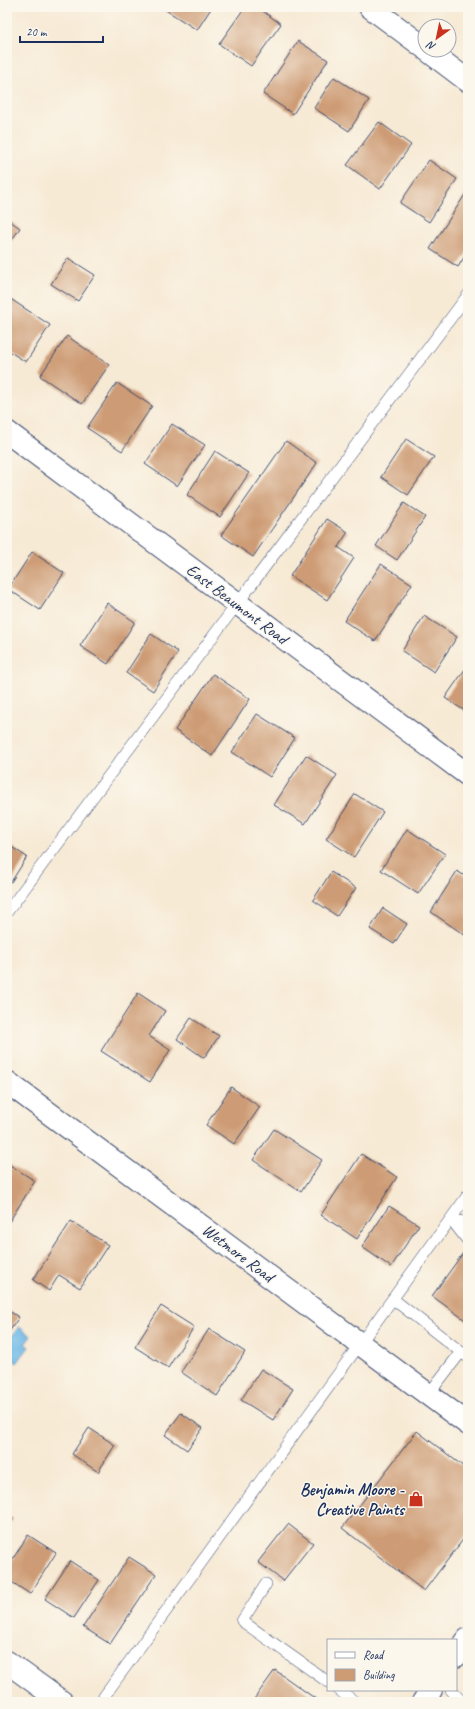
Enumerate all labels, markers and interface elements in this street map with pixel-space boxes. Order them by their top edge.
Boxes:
scale bar [20,18,103,44]
north arrow [417,18,457,58]
text: 20 m [26,24,48,40]
text: N [423,37,438,54]
street label: East Beaumont Road [182,559,294,650]
street label: Wetmore Road [198,1219,280,1288]
place label: Benjamin Moore - Creative Paints [300,1479,406,1520]
shop icon: Benjamin Moore - Creative Paints [407,1490,425,1508]
legend [327,1639,457,1691]
text: Road [363,1647,385,1663]
text: Building [363,1667,395,1683]

